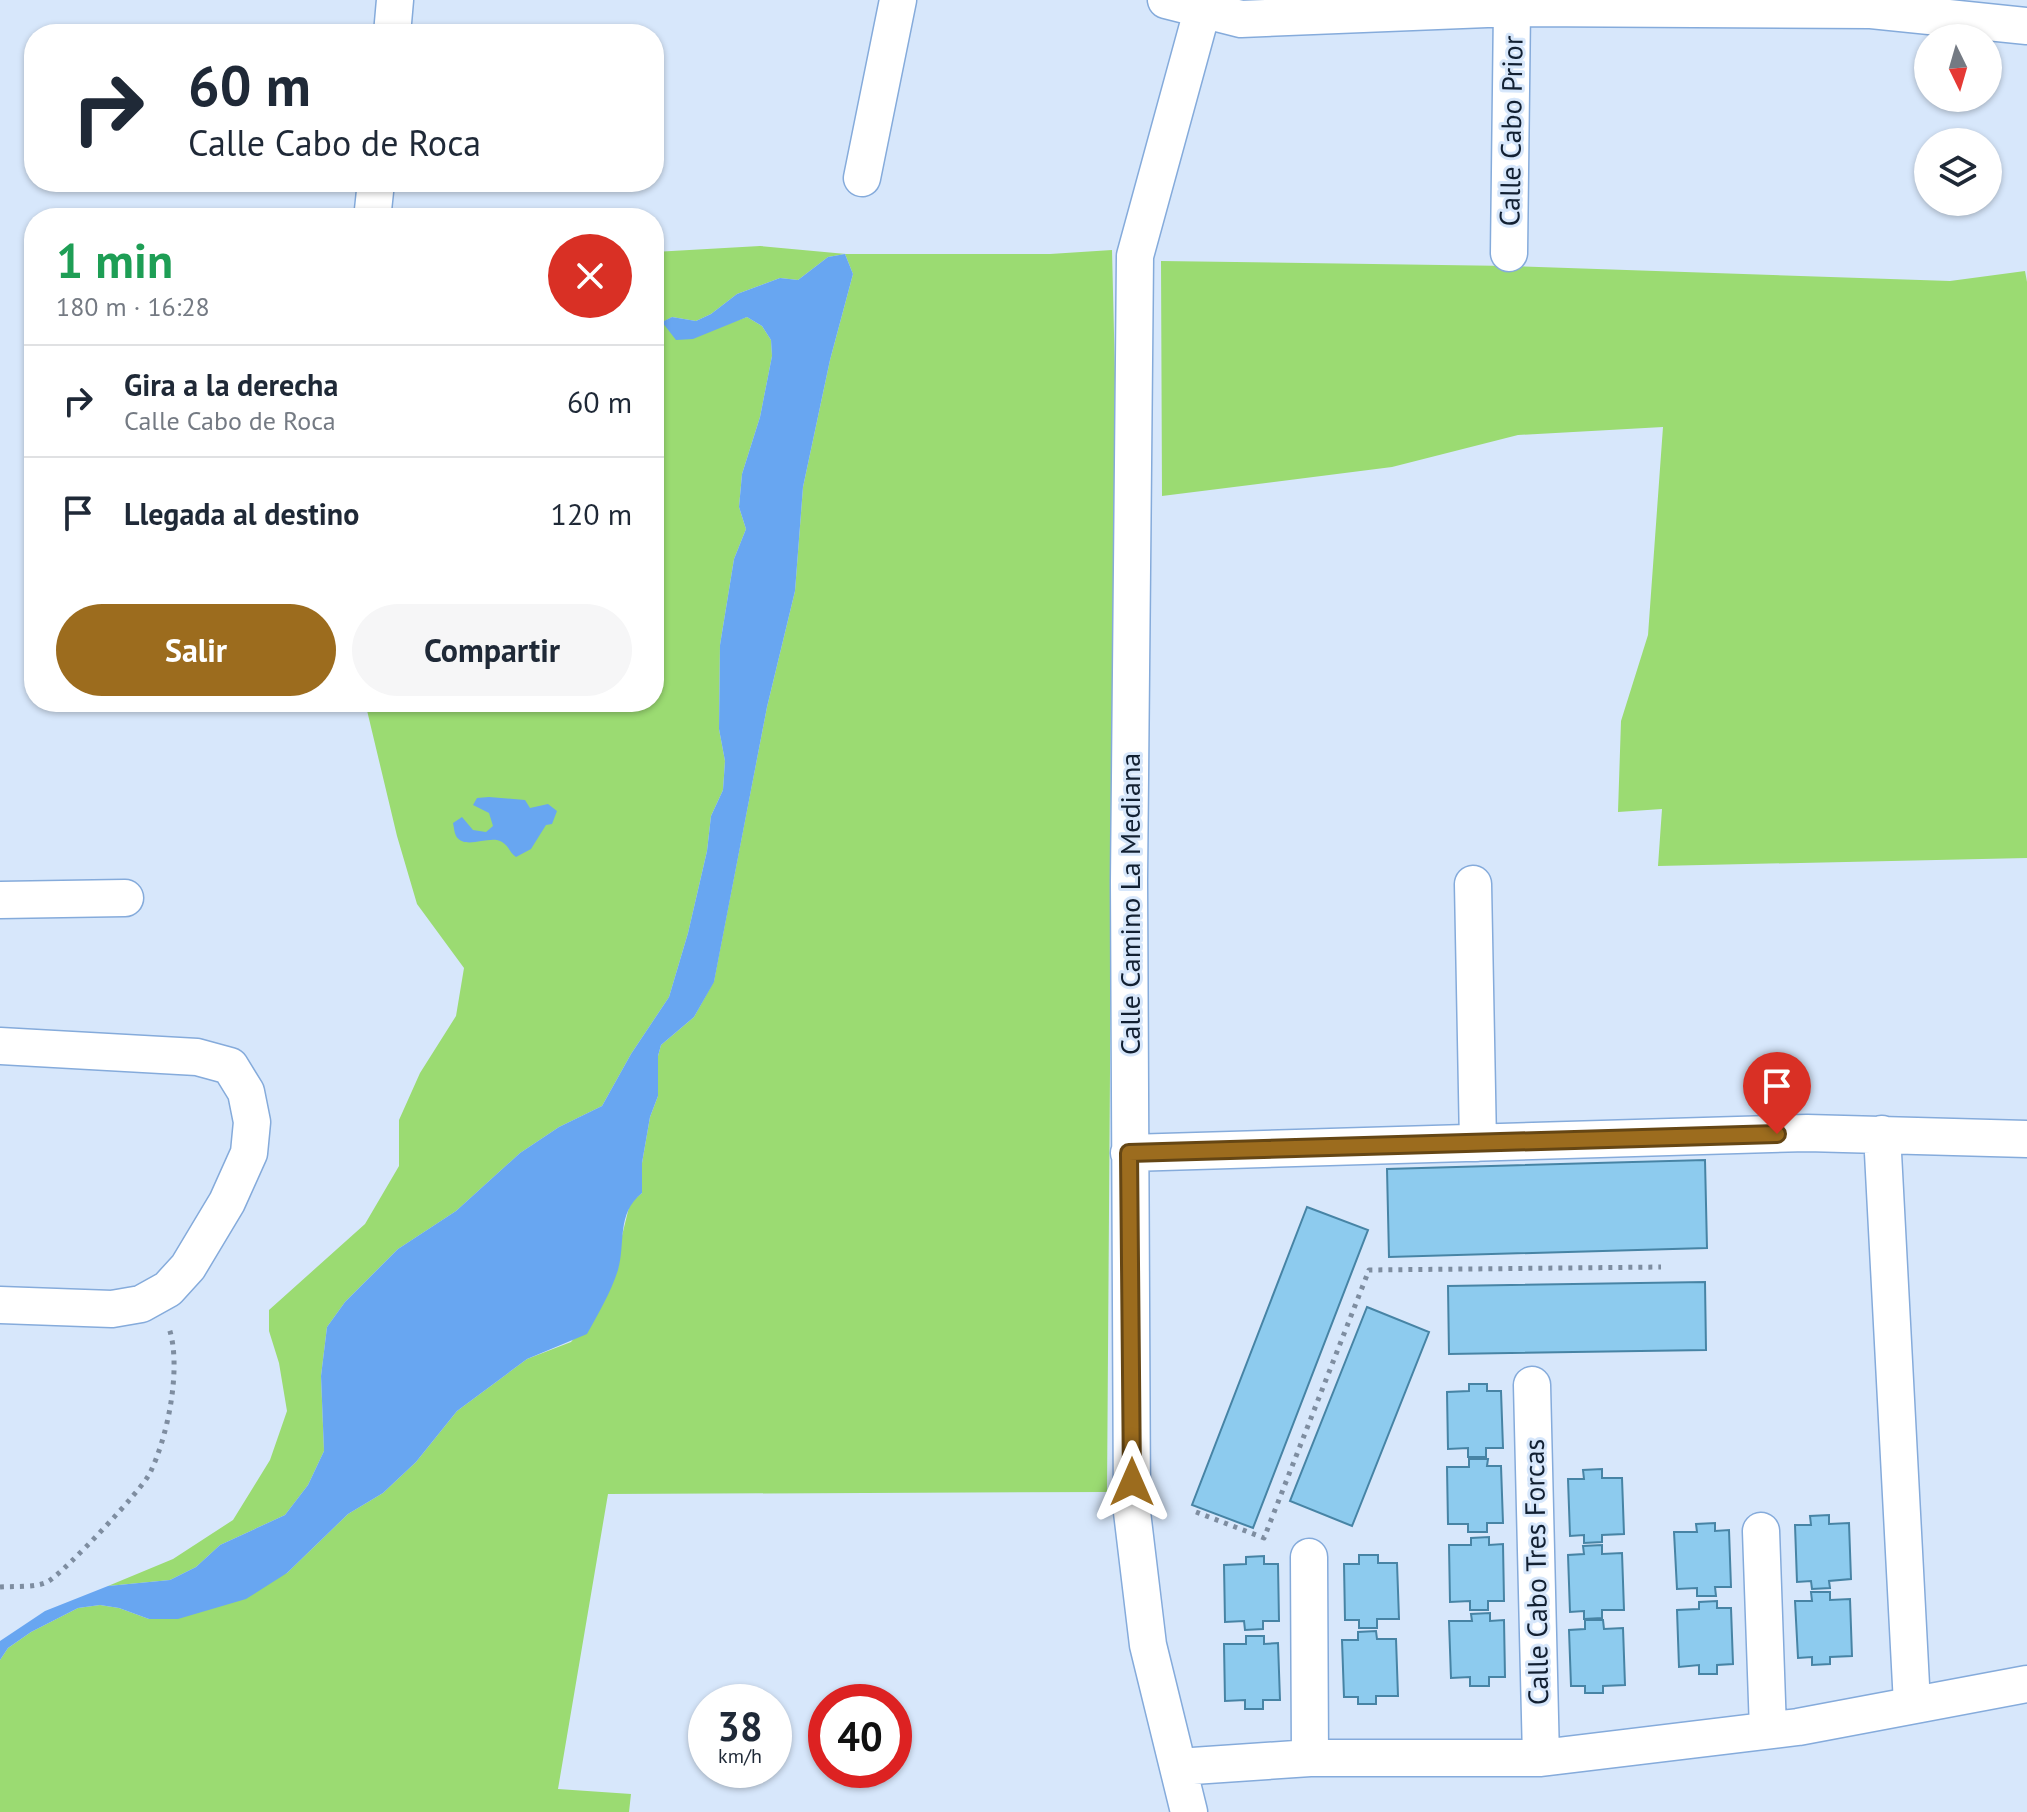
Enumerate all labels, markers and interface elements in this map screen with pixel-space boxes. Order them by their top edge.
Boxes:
north arrow [1914,24,2002,112]
map controls [1914,24,2002,216]
street label: Calle Cabo Prior [1490,35,1531,227]
text: 60 m [188,49,311,121]
icon: right [56,56,160,160]
text: Calle Cabo de Roca [188,119,481,166]
button: layers [1914,128,2002,216]
text: 1 min [56,229,173,291]
button: close [548,234,632,318]
text: 180 m · 16:28 [56,290,210,323]
text: Gira a la derecha [124,365,338,404]
icon: right [56,379,100,423]
text: 60 m [567,382,632,421]
text: Calle Cabo de Roca [124,404,336,437]
icon: arrive [56,491,100,535]
text: Llegada al destino [124,494,359,533]
text: 120 m [551,494,632,533]
button: Salir [56,604,336,696]
button: Compartir [352,604,632,696]
street label: Calle Camino La Mediana [1111,753,1148,1055]
pin [1743,1052,1811,1134]
icon: arrive [1755,1064,1799,1108]
street label: Calle Cabo Tres Forcas [1515,1438,1556,1706]
position arrow [1090,1440,1174,1524]
speed limit sign: 40 [808,1684,912,1788]
text: 38 [717,1700,763,1752]
text: km/h [718,1743,762,1769]

